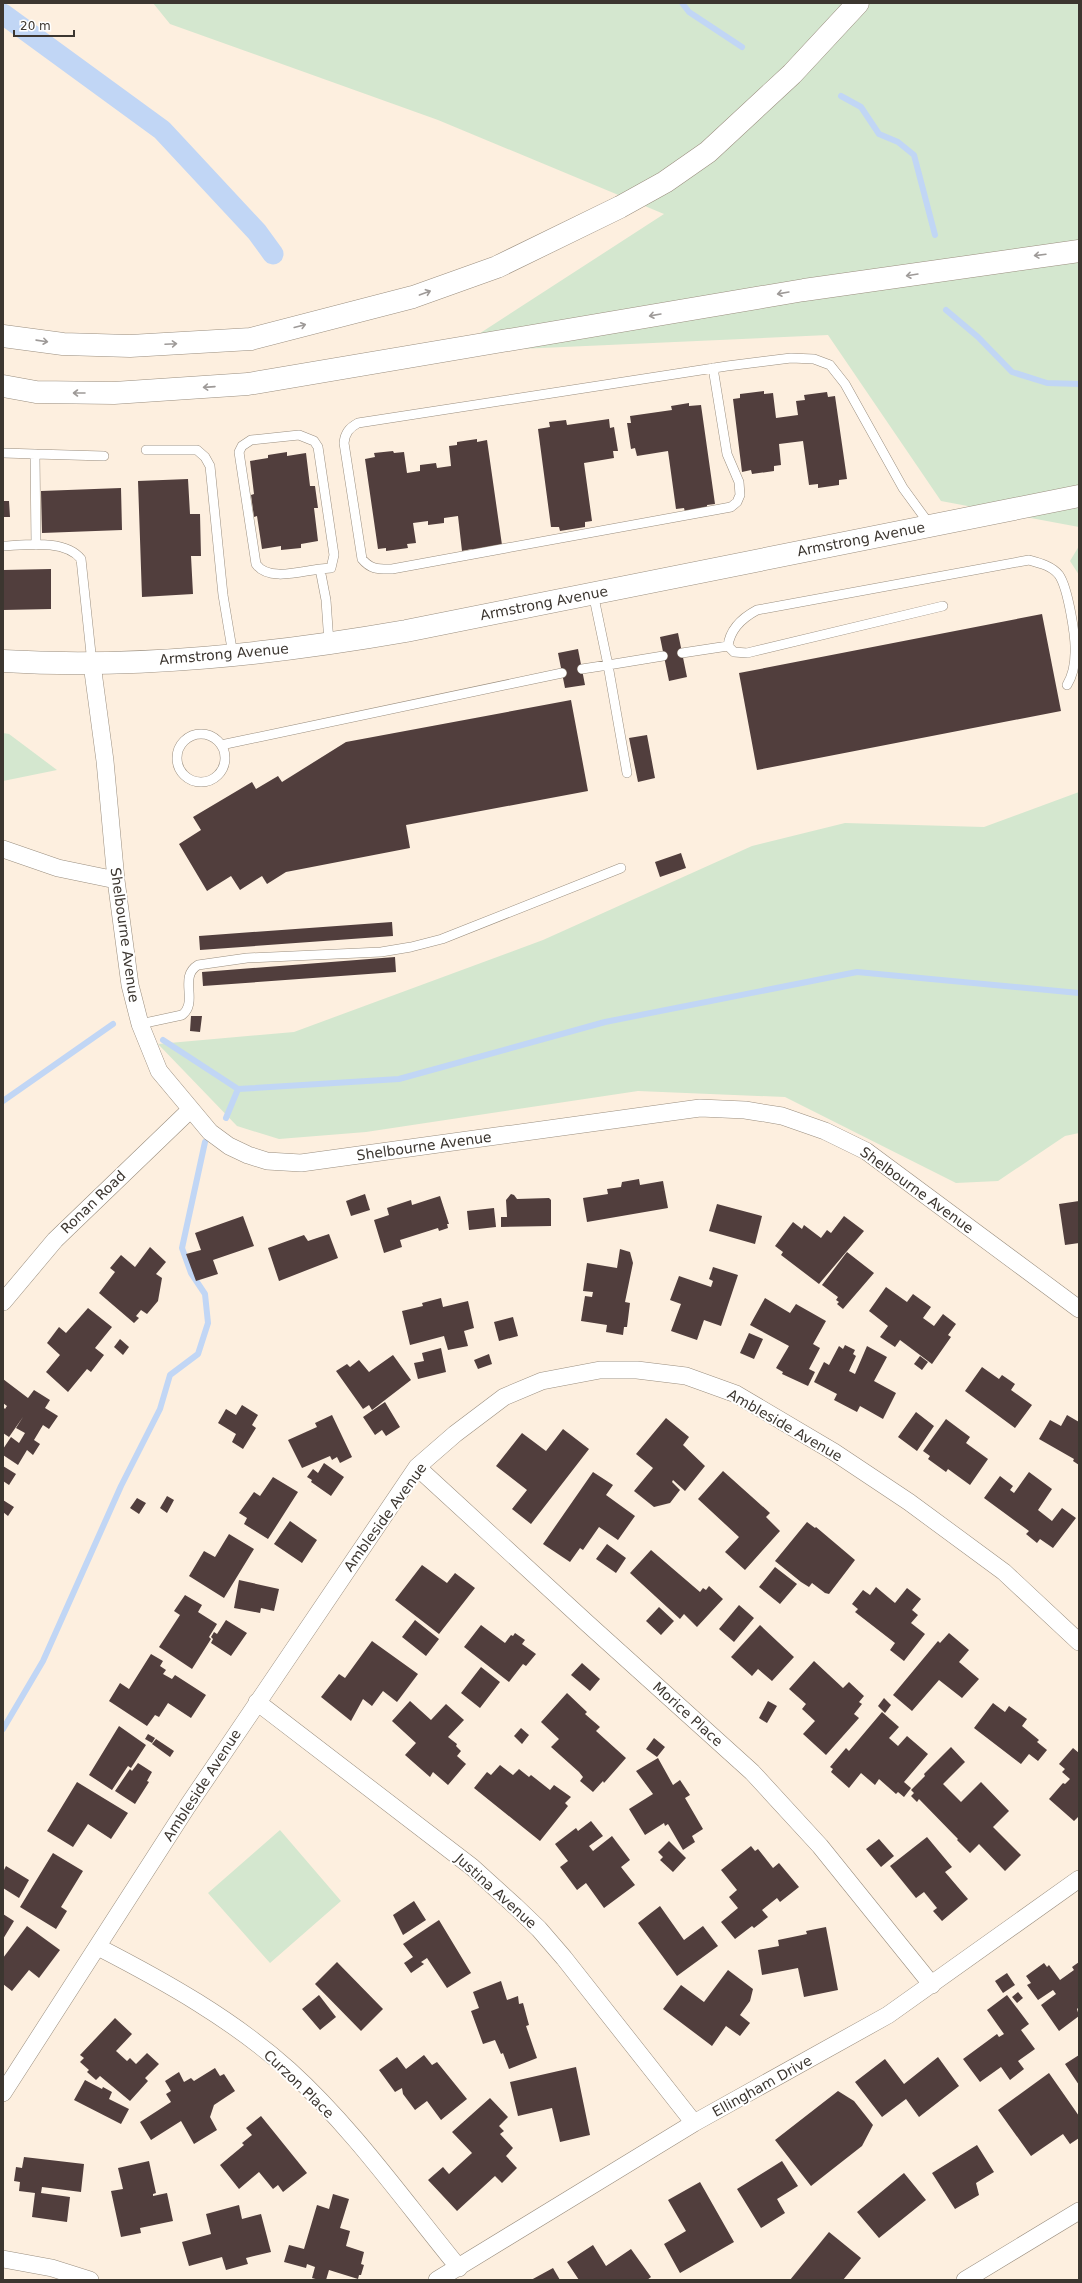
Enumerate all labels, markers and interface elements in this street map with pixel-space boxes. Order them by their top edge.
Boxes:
scale bar [14,12,74,38]
text: 20 m [20,19,51,33]
one-way arrow [1034,251,1047,259]
one-way arrow [906,271,919,279]
one-way arrow [419,289,432,296]
one-way arrow [777,289,790,297]
one-way arrow [649,311,662,319]
one-way arrow [293,322,306,329]
one-way arrow [35,337,48,345]
one-way arrow [164,340,177,347]
one-way arrow [203,383,216,390]
one-way arrow [73,389,86,397]
street label: Armstrong Avenue [796,519,926,559]
street label: Armstrong Avenue [479,583,609,623]
street label: Armstrong Avenue [159,640,289,668]
street label: Shelbourne Avenue [108,867,142,1003]
street label: Shelbourne Avenue [356,1129,492,1163]
street label: Shelbourne Avenue [857,1144,977,1236]
street label: Ronan Road [57,1167,129,1237]
street label: Ambleside Avenue [725,1386,845,1464]
street label: Ambleside Avenue [340,1460,430,1574]
street label: Morice Place [650,1679,726,1749]
street label: Ambleside Avenue [160,1726,244,1844]
street label: Justina Avenue [451,1850,540,1932]
street label: Curzon Place [261,2047,337,2121]
street label: Ellingham Drive [710,2052,814,2120]

